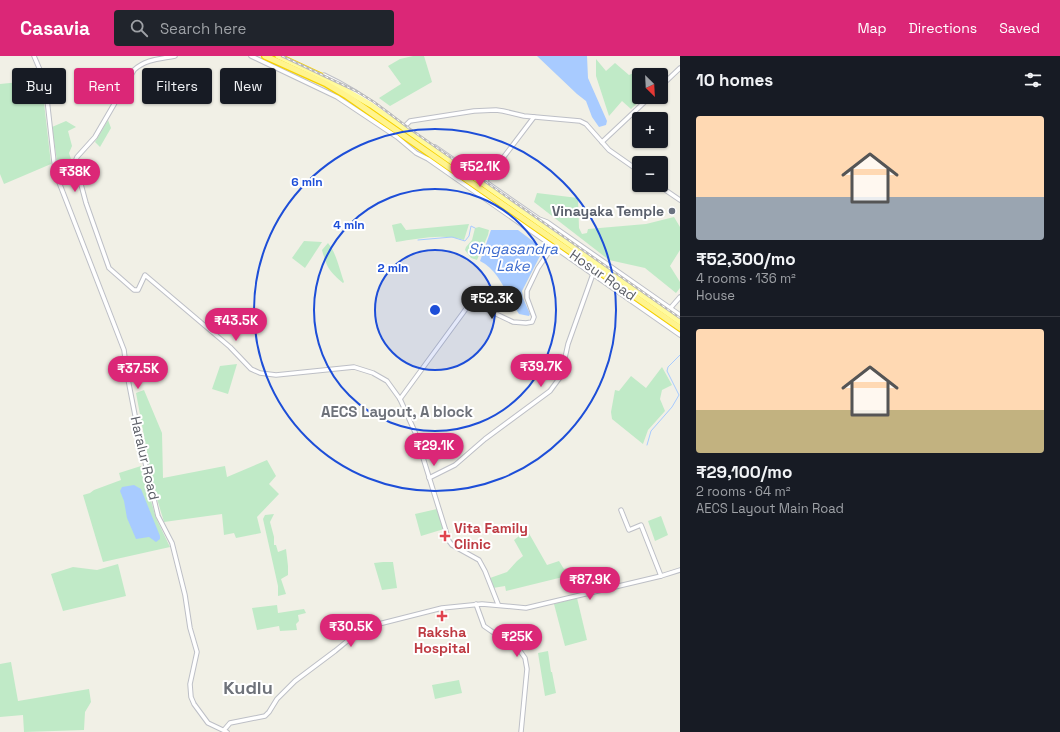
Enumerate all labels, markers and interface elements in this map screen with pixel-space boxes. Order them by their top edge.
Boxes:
search box [114,10,394,46]
text: Casavia [20,16,90,41]
icon: search [128,17,150,39]
text: Search here [160,19,246,38]
text: Map [857,19,887,37]
text: Directions [909,19,977,37]
text: Saved [999,19,1040,37]
chip: Buy [12,68,66,104]
chip: Rent [74,68,134,104]
chip: Filters [142,68,212,104]
chip: New [220,68,276,104]
north arrow [632,68,668,104]
map controls [632,68,668,192]
text: 10 homes [696,69,773,91]
icon: filters [1022,69,1044,91]
button: + [632,112,668,148]
icon: home [834,142,906,214]
pin: ₹52.1K [447,154,513,188]
button: − [632,156,668,192]
text: ₹52.1K [460,158,500,175]
pin: ₹38K [51,159,99,193]
text: ₹38K [59,163,91,180]
text: 6 min [291,174,323,190]
place label: Vinayaka Temple [552,202,664,220]
marker: Vinayaka Temple [667,206,677,216]
text: 4 min [333,217,365,233]
water label: Singasandra Lake [468,239,558,275]
street label: Hosur Road [566,246,640,304]
text: ₹52,300/mo [696,248,796,270]
text: 2 min [377,260,409,276]
text: 4 rooms · 136 m² [696,270,796,287]
pin: ₹52.3K [459,286,525,320]
text: House [696,287,735,304]
text: ₹52.3K [470,290,514,307]
centre of rings [428,303,442,317]
pin: ₹43.5K [203,308,269,342]
text: ₹43.5K [214,312,258,329]
pin: ₹39.7K [508,354,574,388]
icon: home [834,355,906,427]
pin: ₹37.5K [105,356,171,390]
text: ₹39.7K [520,358,562,375]
text: ₹37.5K [117,360,159,377]
district label: AECS Layout, A block [321,402,474,421]
street label: Haralur Road [127,414,163,502]
pin: ₹29.1K [401,433,467,467]
text: ₹29.1K [414,437,454,454]
text: ₹29,100/mo [696,461,792,483]
text: 2 rooms · 64 m² [696,483,790,500]
text: AECS Layout Main Road [696,500,844,517]
place label: Vita Family Clinic [454,519,528,553]
marker: Vita Family Clinic [439,530,451,542]
pin: ₹87.9K [557,567,623,601]
text: ₹87.9K [569,571,611,588]
marker: Raksha Hospital [436,610,448,622]
pin: ₹30.5K [318,614,384,648]
text: ₹30.5K [329,618,373,635]
place label: Raksha Hospital [414,623,470,657]
pin: ₹25K [493,624,541,658]
text: ₹25K [501,628,533,645]
district label: Kudlu [223,676,273,699]

